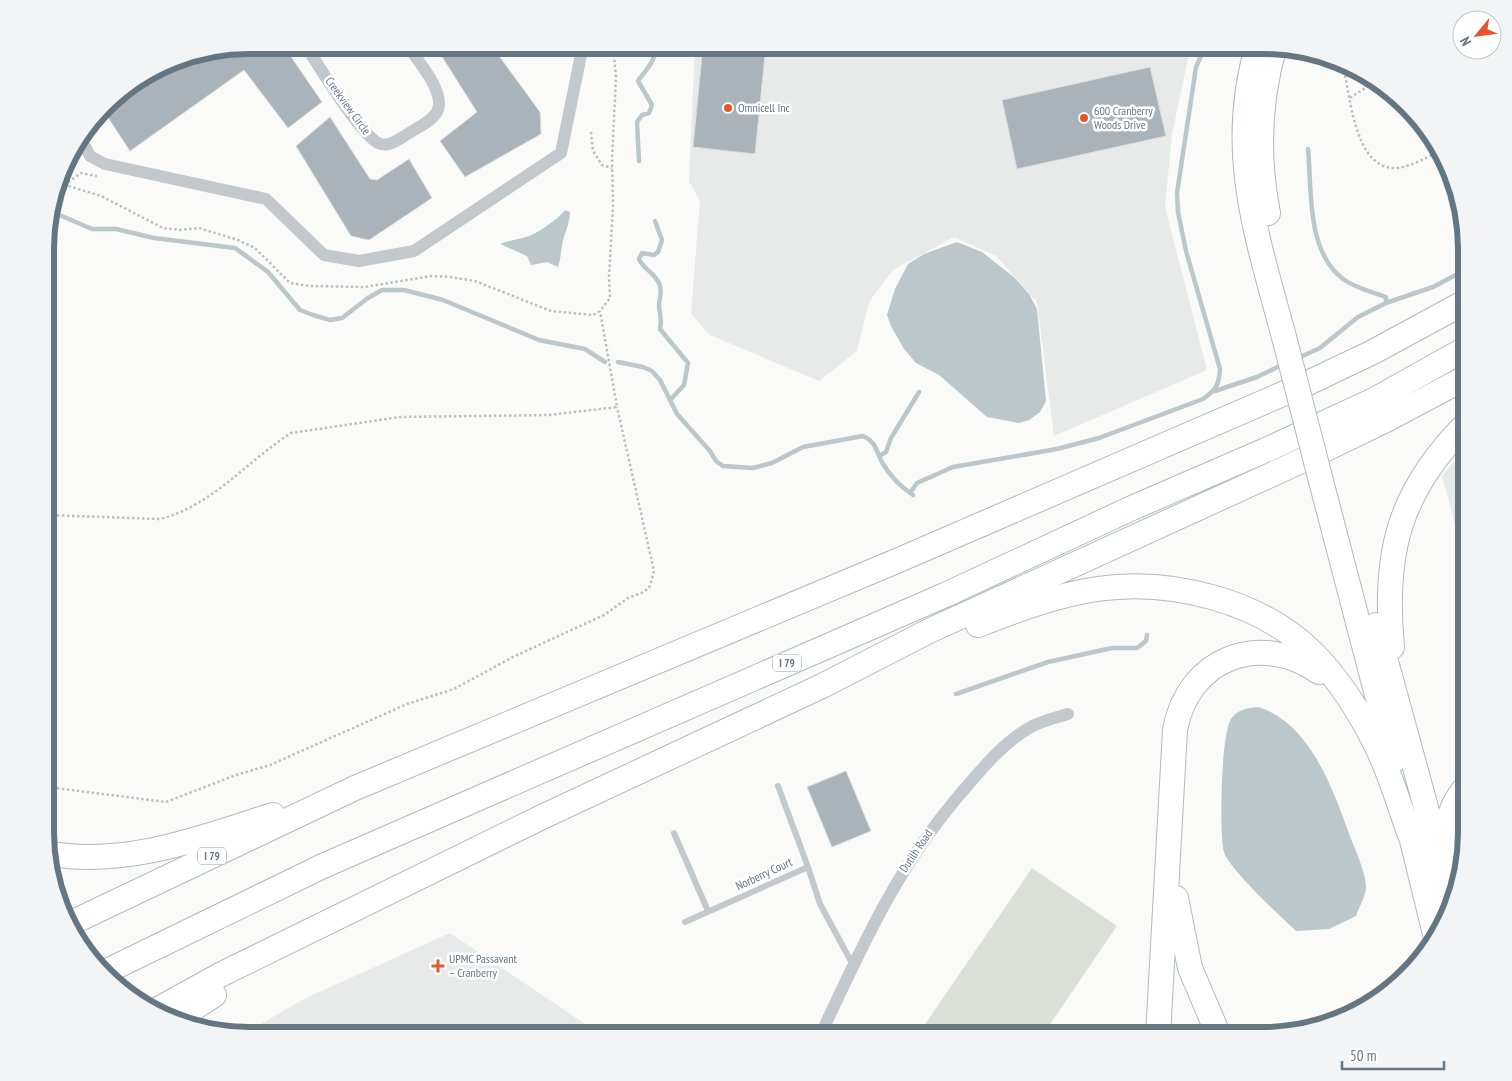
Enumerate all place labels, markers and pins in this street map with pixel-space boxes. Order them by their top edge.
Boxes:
place label: Omnicell Inc [738,100,790,115]
marker: Omnicell Inc [722,102,734,114]
place label: 600 Cranberry Woods Drive [1094,103,1153,132]
marker: 600 Cranberry Woods Drive [1078,112,1090,124]
place label: UPMC Passavant – Cranberry [449,951,517,980]
marker: UPMC Passavant – Cranberry [431,959,445,973]

